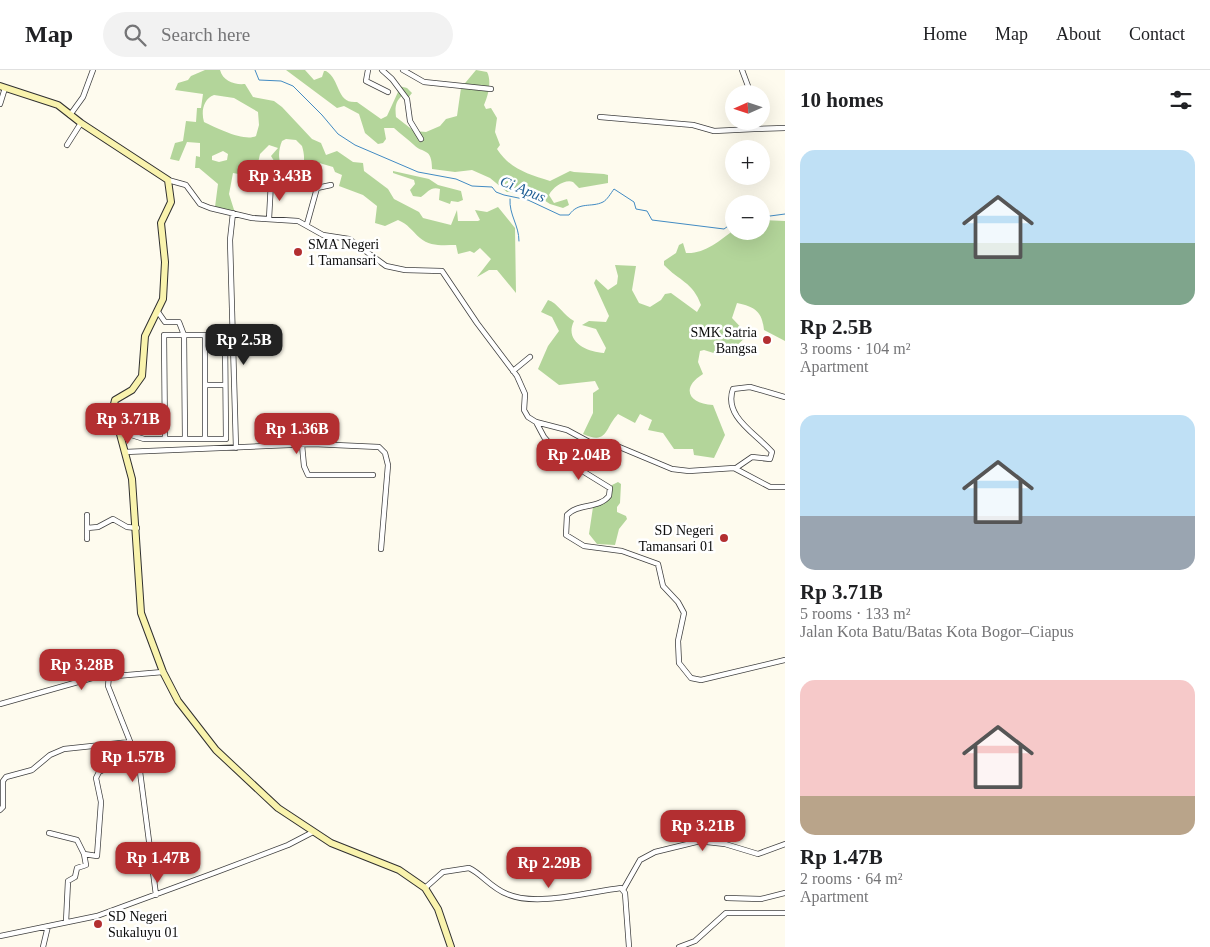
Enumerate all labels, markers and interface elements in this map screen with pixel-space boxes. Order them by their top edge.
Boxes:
search box [103,12,453,57]
text: Map [25,21,73,47]
icon: search [121,21,149,49]
text: Search here [161,24,250,45]
text: Home [923,24,967,44]
text: Map [995,24,1028,44]
text: About [1056,24,1101,44]
text: Contact [1129,24,1185,44]
north arrow [725,85,770,130]
map controls [725,85,770,240]
icon: filters [1167,86,1195,114]
text: 10 homes [800,88,883,112]
button: + [725,140,770,185]
pin: Rp 3.43B [228,160,332,202]
text: Rp 3.43B [248,167,312,184]
water label: Ci Apus [498,173,548,205]
icon: home [953,182,1043,272]
button: − [725,195,770,240]
place label: SMA Negeri 1 Tamansari [308,237,379,268]
marker: SMA Negeri 1 Tamansari [292,246,304,258]
text: Rp 2.5B [800,315,872,339]
pin: Rp 2.5B [198,324,290,366]
place label: SMK Satria Bangsa [691,325,758,356]
text: Rp 2.5B [216,331,272,348]
marker: SMK Satria Bangsa [761,334,773,346]
text: 3 rooms · 104 m² [800,340,911,357]
text: Apartment [800,358,868,375]
pin: Rp 3.71B [76,402,180,445]
text: Rp 3.71B [96,410,160,427]
pin: Rp 1.36B [245,412,349,455]
text: Rp 1.36B [265,420,329,437]
pin: Rp 2.04B [527,438,631,481]
text: Rp 2.04B [547,446,611,463]
icon: home [953,447,1043,537]
place label: SD Negeri Tamansari 01 [638,523,714,554]
marker: SD Negeri Tamansari 01 [718,532,730,544]
text: Rp 3.71B [800,580,883,604]
text: 5 rooms · 133 m² [800,605,911,622]
text: Jalan Kota Batu/Batas Kota Bogor–Ciapus [800,623,1074,640]
pin: Rp 3.28B [30,648,134,691]
text: Rp 3.28B [50,656,114,673]
icon: home [953,712,1043,802]
pin: Rp 1.57B [81,740,185,783]
text: Rp 1.57B [101,748,165,765]
pin: Rp 3.21B [651,810,755,852]
text: Rp 3.21B [671,817,735,834]
pin: Rp 1.47B [106,842,210,884]
text: Rp 1.47B [800,845,883,869]
pin: Rp 2.29B [497,846,601,889]
text: Rp 1.47B [126,849,190,866]
text: Rp 2.29B [517,854,581,871]
text: 2 rooms · 64 m² [800,870,903,887]
text: Apartment [800,888,868,905]
place label: SD Negeri Sukaluyu 01 [108,909,178,940]
marker: SD Negeri Sukaluyu 01 [92,918,104,930]

